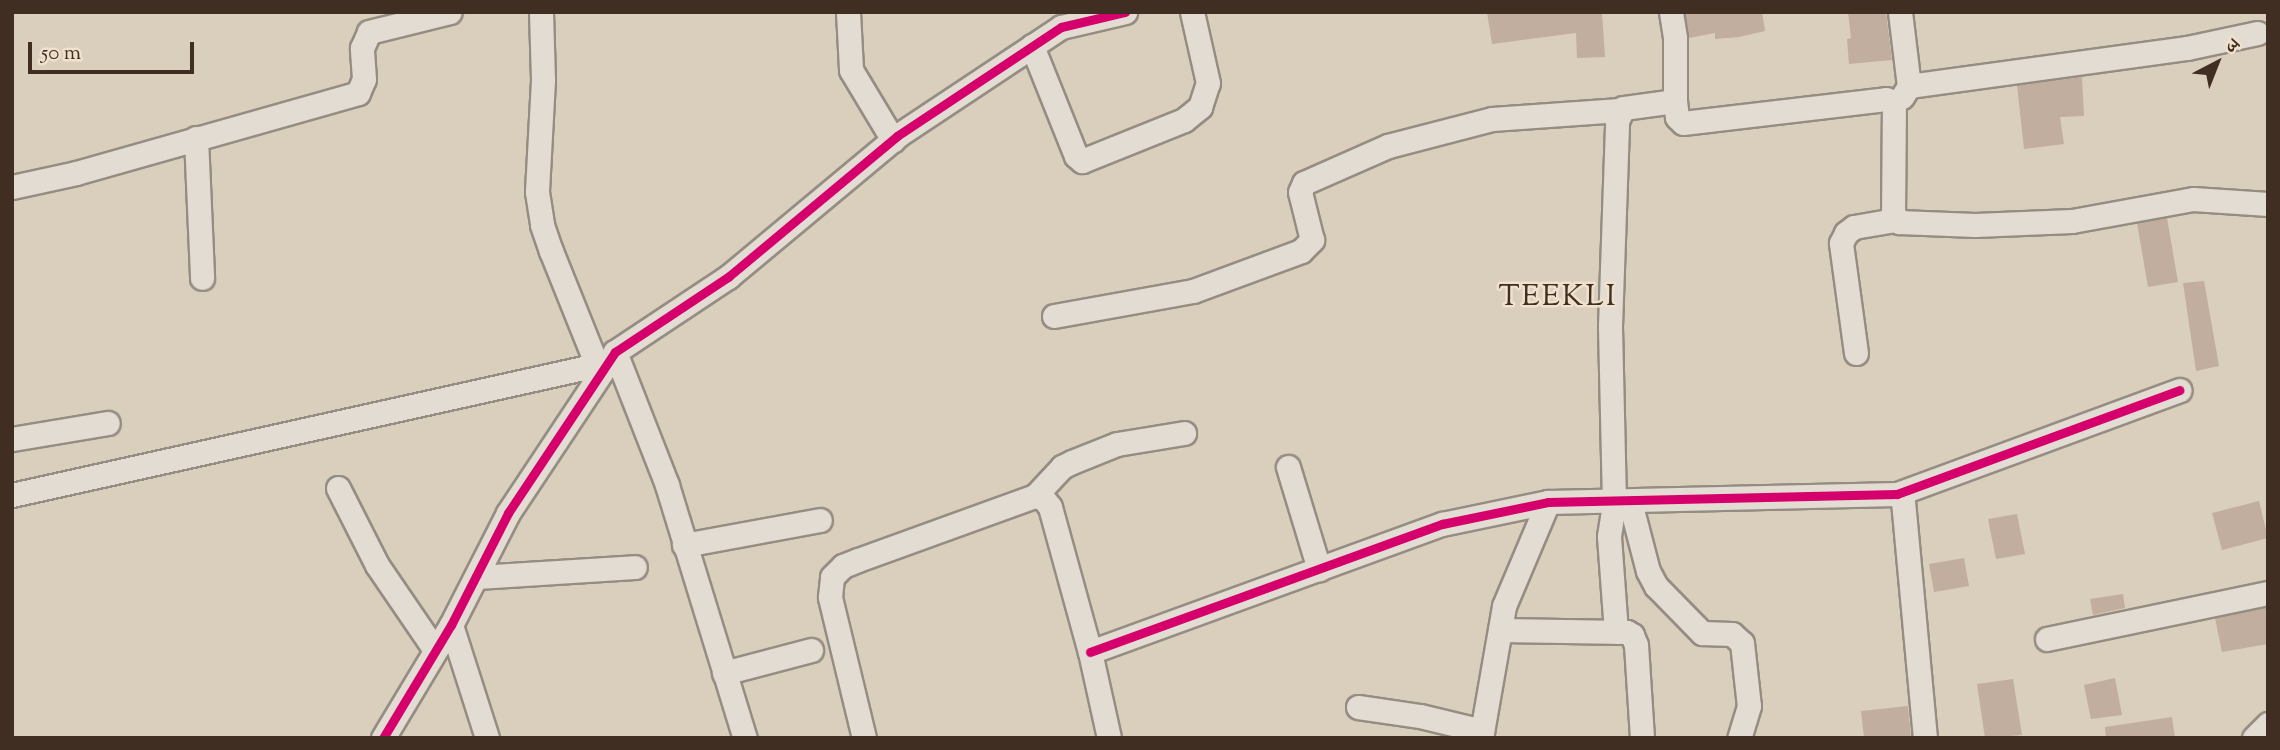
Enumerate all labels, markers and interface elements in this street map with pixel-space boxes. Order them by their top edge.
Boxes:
scale bar [32,28,198,72]
north arrow [2182,28,2252,98]
text: उ [2219,34,2244,60]
text: 50 m [41,39,81,69]
district label: TEEKLI [1499,280,1617,316]

